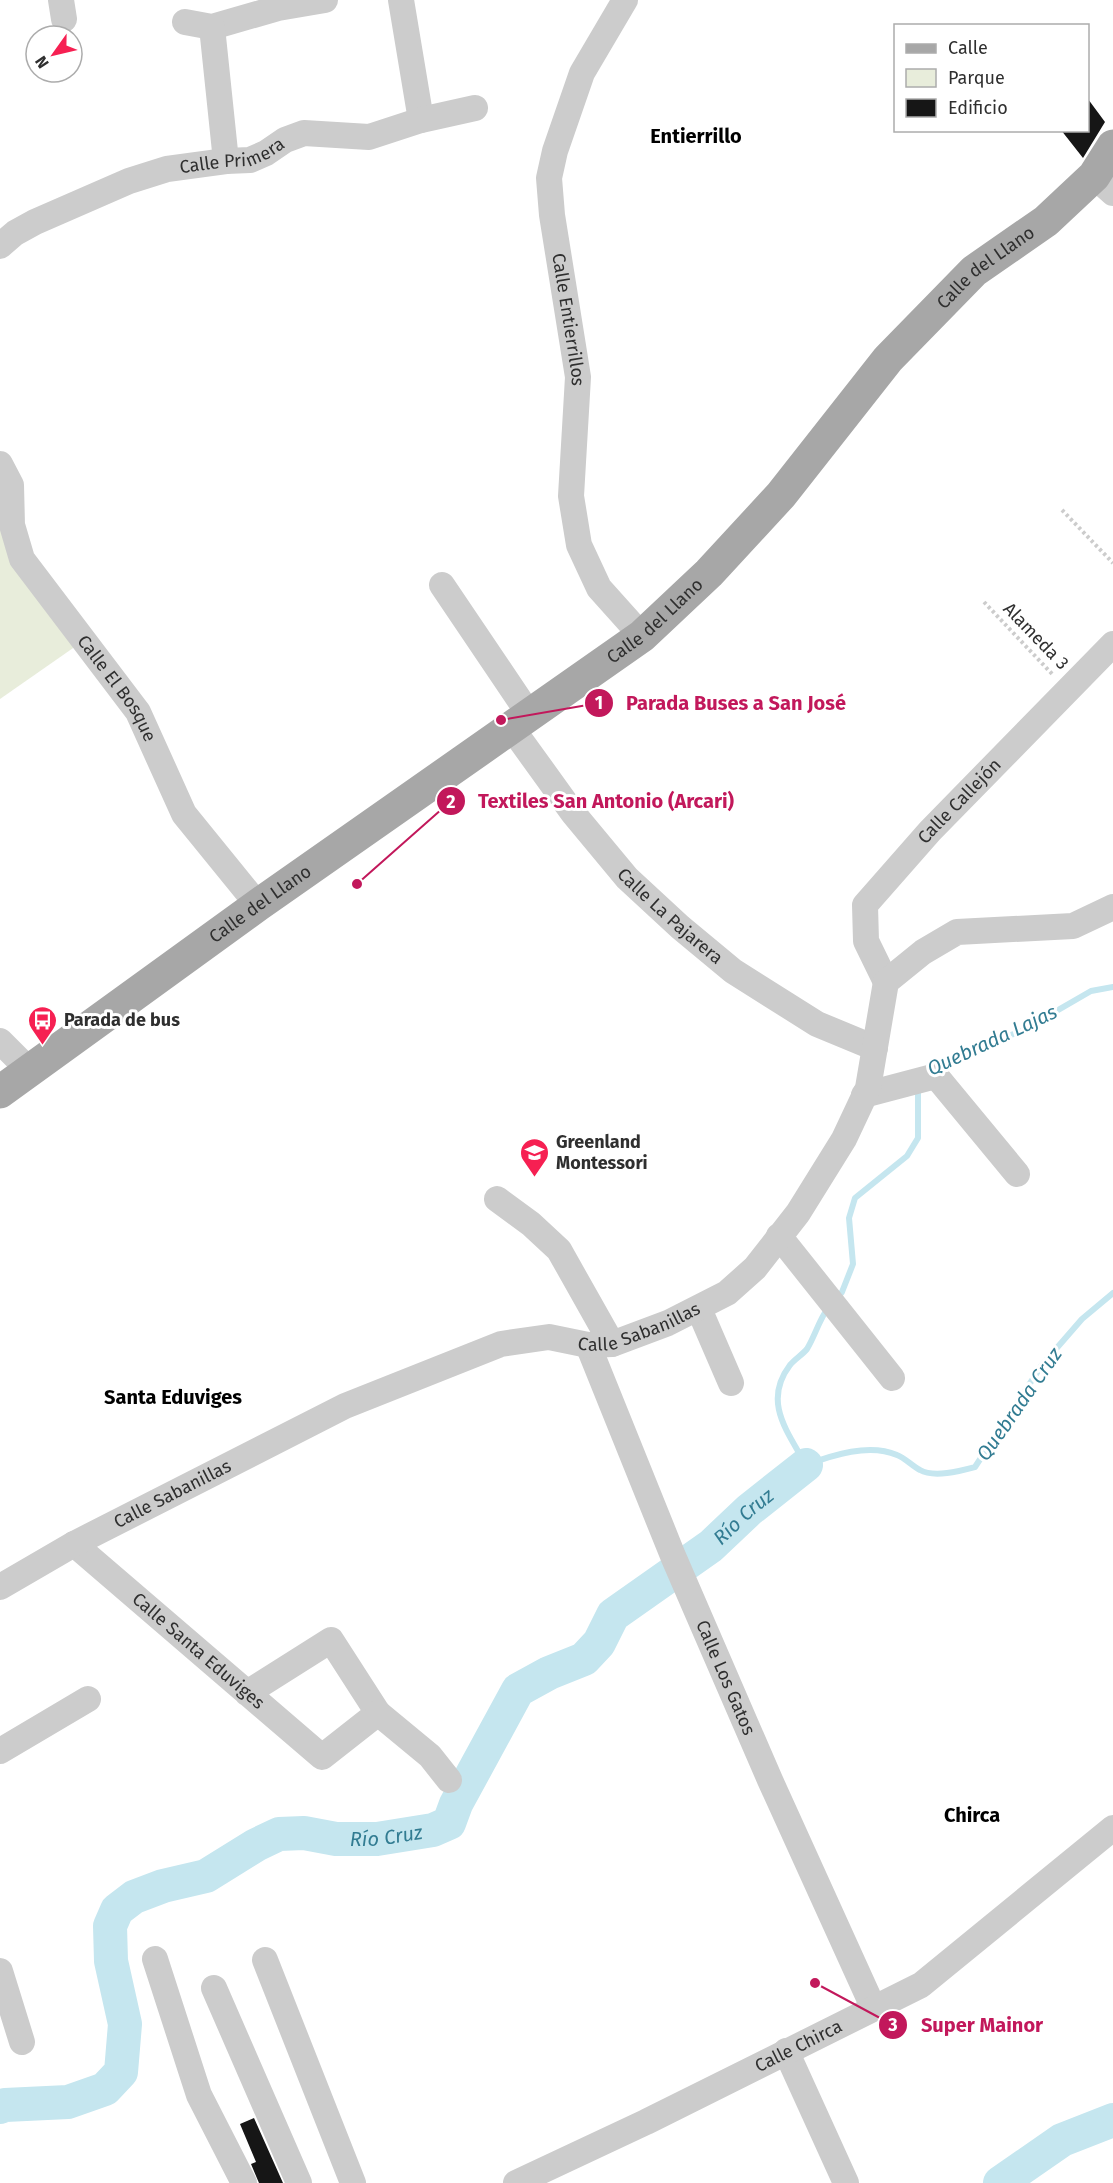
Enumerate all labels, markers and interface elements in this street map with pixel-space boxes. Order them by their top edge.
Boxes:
north arrow [24,24,84,84]
legend [894,24,1089,132]
text: Calle [948,37,988,59]
text: N [31,52,53,72]
text: Parque [948,67,1005,89]
text: Edificio [948,97,1008,119]
district label: Entierrillo [650,124,742,148]
street label: Calle Primera [178,133,289,178]
street label: Calle del Llano [932,221,1039,314]
street label: Calle Entierrillos [547,252,589,387]
street label: Calle del Llano [603,574,707,668]
street label: Alameda 3 [999,598,1073,674]
street label: Calle El Bosque [73,631,161,745]
callout: Parada Buses a San José [584,684,858,722]
text: Parada Buses a San José [626,691,846,715]
text: 1 [595,692,603,714]
street label: Calle Callejón [913,754,1006,848]
callout: Textiles San Antonio (Arcari) [436,782,747,820]
text: Textiles San Antonio (Arcari) [478,789,735,813]
text: 2 [446,791,456,813]
street label: Calle del Llano [205,860,315,948]
street label: Calle La Pajarera [612,864,727,969]
water label: Quebrada Lajas [923,999,1061,1081]
bus stop icon: Parada de bus [27,1004,59,1046]
place label: Parada de bus [64,1009,180,1031]
place label: Greenland Montessori [556,1131,648,1174]
school or university icon: Greenland Montessori [519,1136,551,1178]
street label: Calle Sabanillas [576,1298,704,1356]
water label: Quebrada Cruz [971,1343,1067,1465]
district label: Santa Eduviges [104,1385,242,1409]
street label: Calle Sabanillas [110,1455,235,1533]
water label: Río Cruz [708,1483,779,1550]
street label: Calle Santa Eduviges [128,1588,269,1714]
street label: Calle Los Gatos [691,1617,760,1738]
district label: Chirca [944,1803,1000,1827]
water label: Río Cruz [350,1820,424,1851]
callout: Super Mainor [878,2006,1055,2044]
text: Super Mainor [921,2013,1044,2037]
text: 3 [887,2014,898,2036]
street label: Calle Chirca [751,2015,846,2077]

